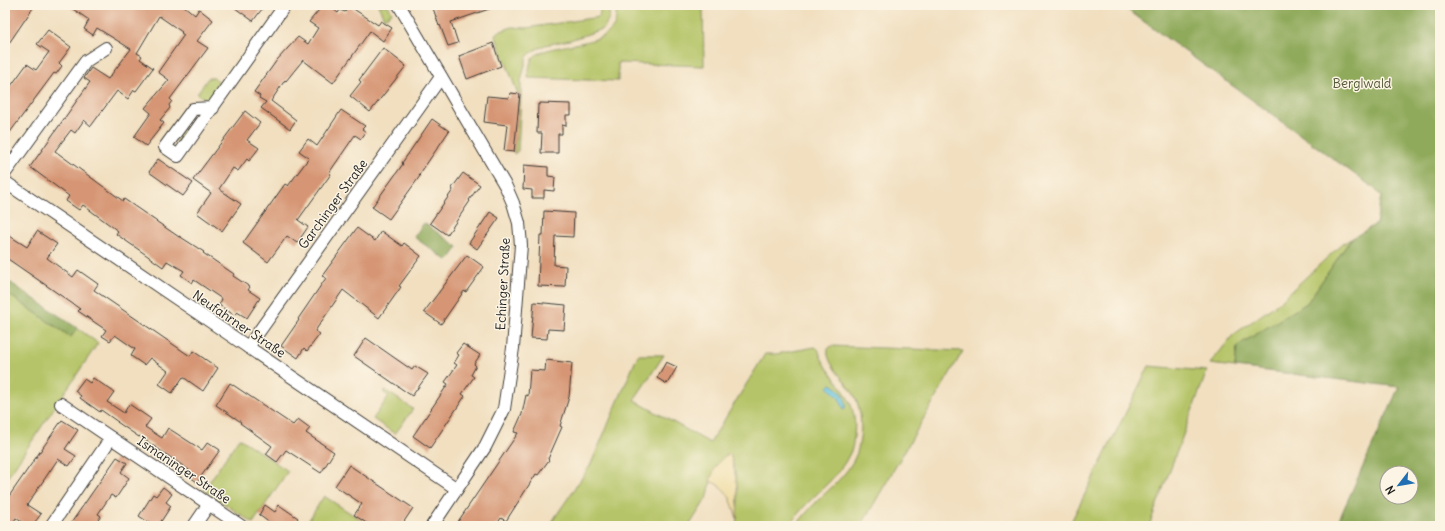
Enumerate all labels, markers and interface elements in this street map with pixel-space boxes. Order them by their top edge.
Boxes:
park label: Berglwald [1332,75,1392,92]
street label: Garchinger Straße [295,156,371,252]
street label: Echinger Straße [492,237,514,331]
street label: Neufahrner Straße [189,287,289,361]
street label: Ismaninger Straße [134,432,234,508]
north arrow [1379,465,1419,505]
text: N [1382,483,1398,497]

